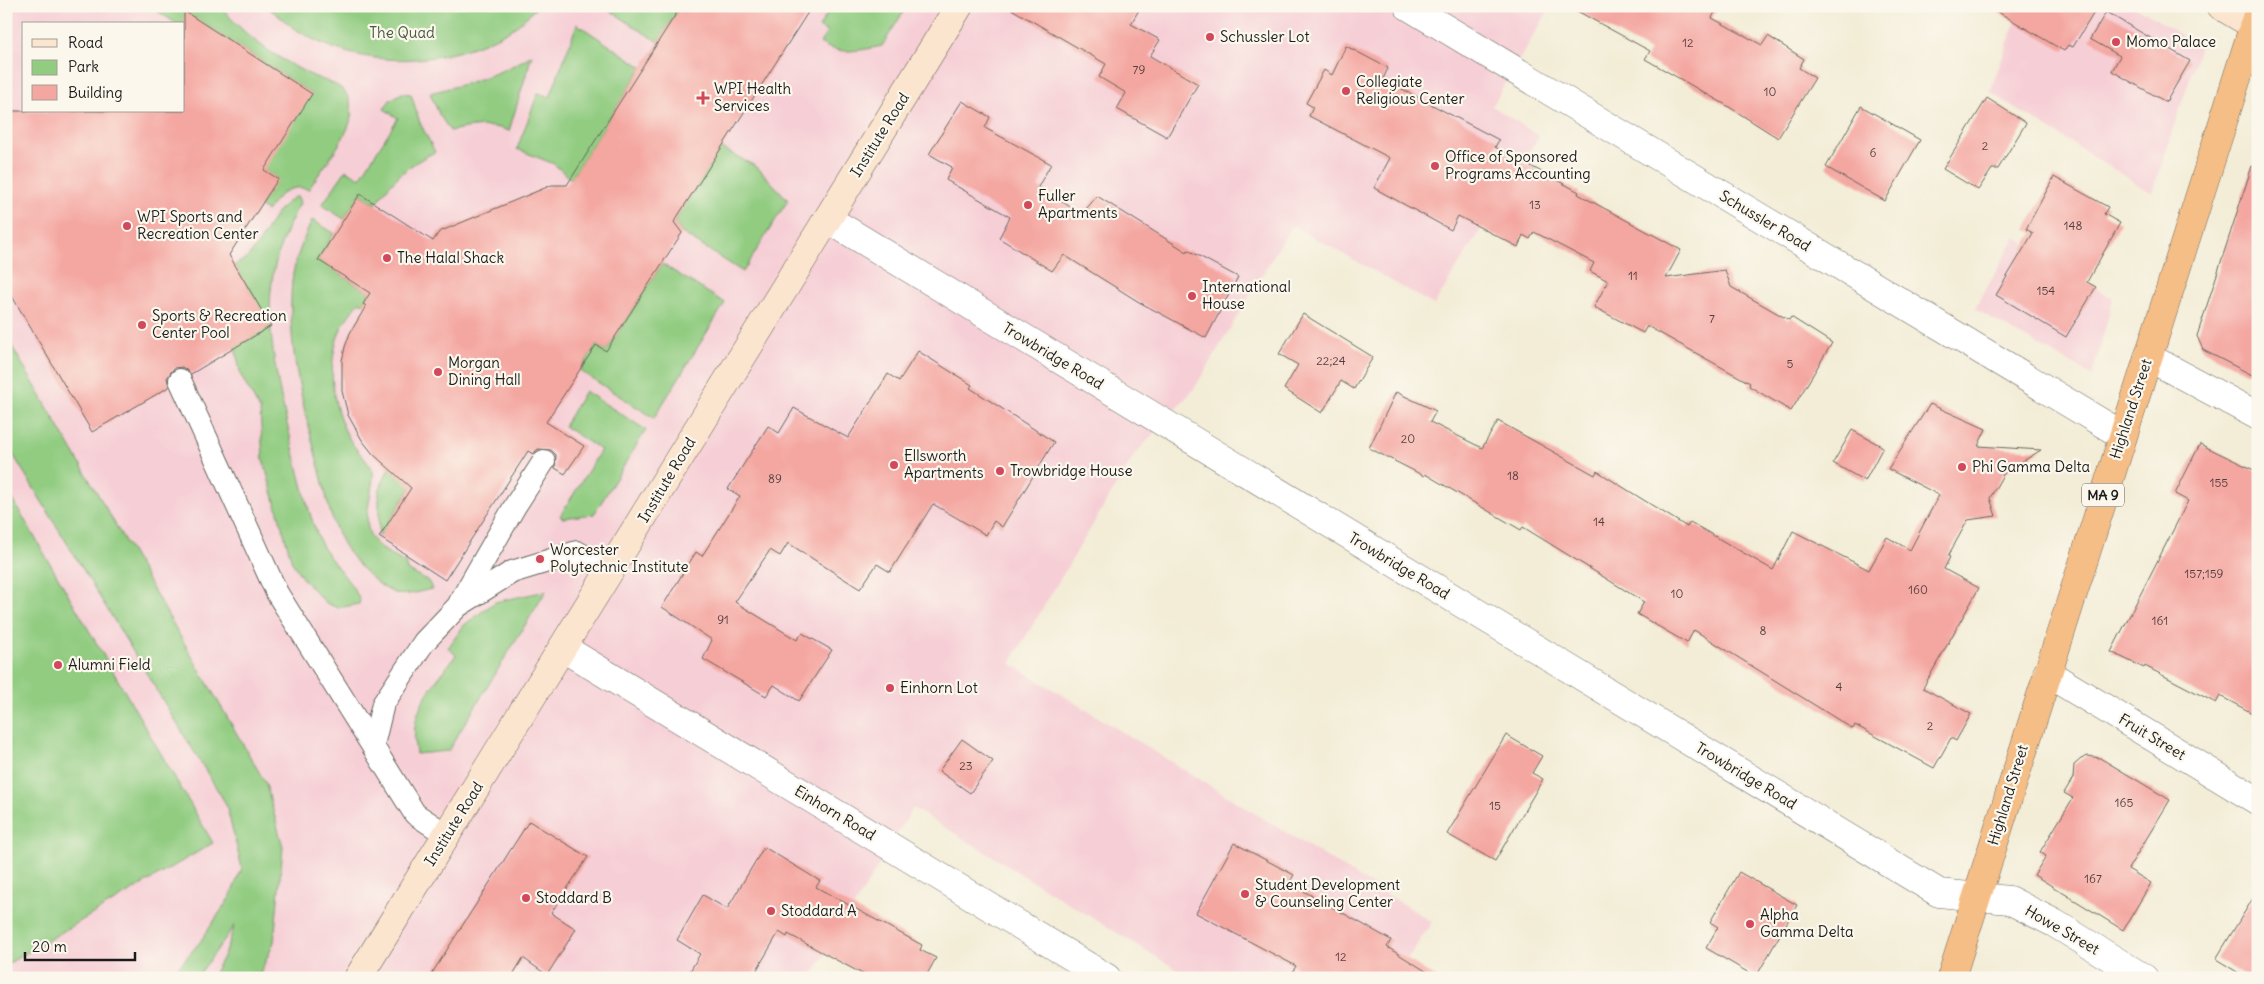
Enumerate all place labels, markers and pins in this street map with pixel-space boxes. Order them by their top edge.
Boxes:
place label: Schussler Lot [1220,27,1309,46]
marker: Schussler Lot [1204,31,1216,43]
place label: Momo Palace [2126,32,2216,51]
marker: Momo Palace [2110,36,2122,48]
place label: Collegiate Religious Center [1356,72,1465,108]
place label: WPI Health Services [714,79,791,115]
marker: Collegiate Religious Center [1340,85,1352,97]
marker: WPI Health Services [696,91,710,105]
place label: Office of Sponsored Programs Accounting [1445,147,1591,183]
marker: Office of Sponsored Programs Accounting [1429,160,1441,172]
place label: Fuller Apartments [1038,186,1118,222]
marker: Fuller Apartments [1022,199,1034,211]
place label: WPI Sports and Recreation Center [137,207,259,243]
marker: WPI Sports and Recreation Center [121,220,133,232]
place label: The Halal Shack [397,248,504,267]
marker: The Halal Shack [381,252,393,264]
place label: International House [1202,277,1291,313]
marker: International House [1186,290,1198,302]
place label: Sports & Recreation Center Pool [152,306,287,342]
marker: Sports & Recreation Center Pool [136,319,148,331]
place label: Morgan Dining Hall [448,353,521,389]
marker: Morgan Dining Hall [432,366,444,378]
place label: Ellsworth Apartments [904,446,984,482]
place label: Phi Gamma Delta [1972,457,2091,476]
marker: Ellsworth Apartments [888,459,900,471]
place label: Trowbridge House [1010,461,1133,480]
marker: Phi Gamma Delta [1956,461,1968,473]
marker: Trowbridge House [994,465,1006,477]
place label: Worcester Polytechnic Institute [550,540,689,576]
marker: Worcester Polytechnic Institute [534,553,546,565]
place label: Alumni Field [68,655,151,674]
marker: Alumni Field [52,659,64,671]
place label: Einhorn Lot [900,678,978,697]
marker: Einhorn Lot [884,682,896,694]
place label: Student Development & Counseling Center [1255,875,1400,911]
place label: Stoddard B [536,888,612,907]
marker: Student Development & Counseling Center [1239,888,1251,900]
marker: Stoddard B [520,892,532,904]
place label: Stoddard A [781,901,857,920]
marker: Stoddard A [765,905,777,917]
place label: Alpha Gamma Delta [1760,905,1854,941]
marker: Alpha Gamma Delta [1744,918,1756,930]

